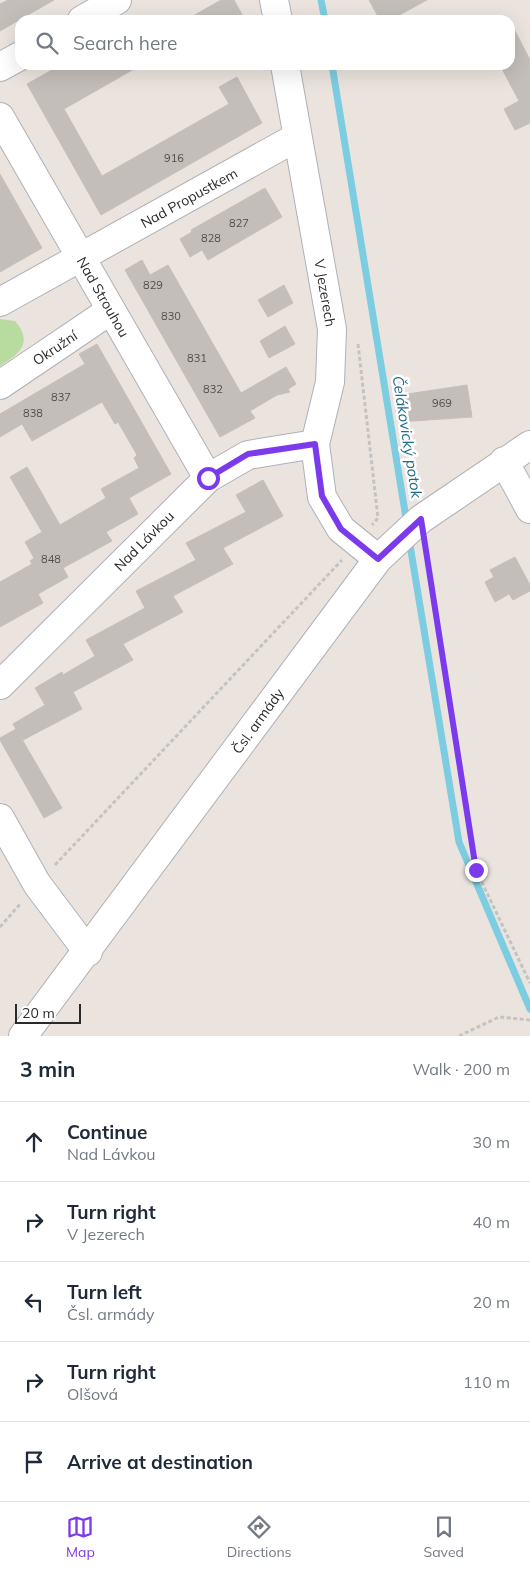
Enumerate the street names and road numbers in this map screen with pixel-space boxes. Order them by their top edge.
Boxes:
street label: Nad Propustkem [137,164,241,232]
street label: Nad Strouhou [73,254,133,340]
street label: V Jezerech [310,258,340,328]
street label: Okružní [29,326,81,369]
street label: Nad Lávkou [110,507,178,575]
street label: Čsl. armády [228,684,288,757]

